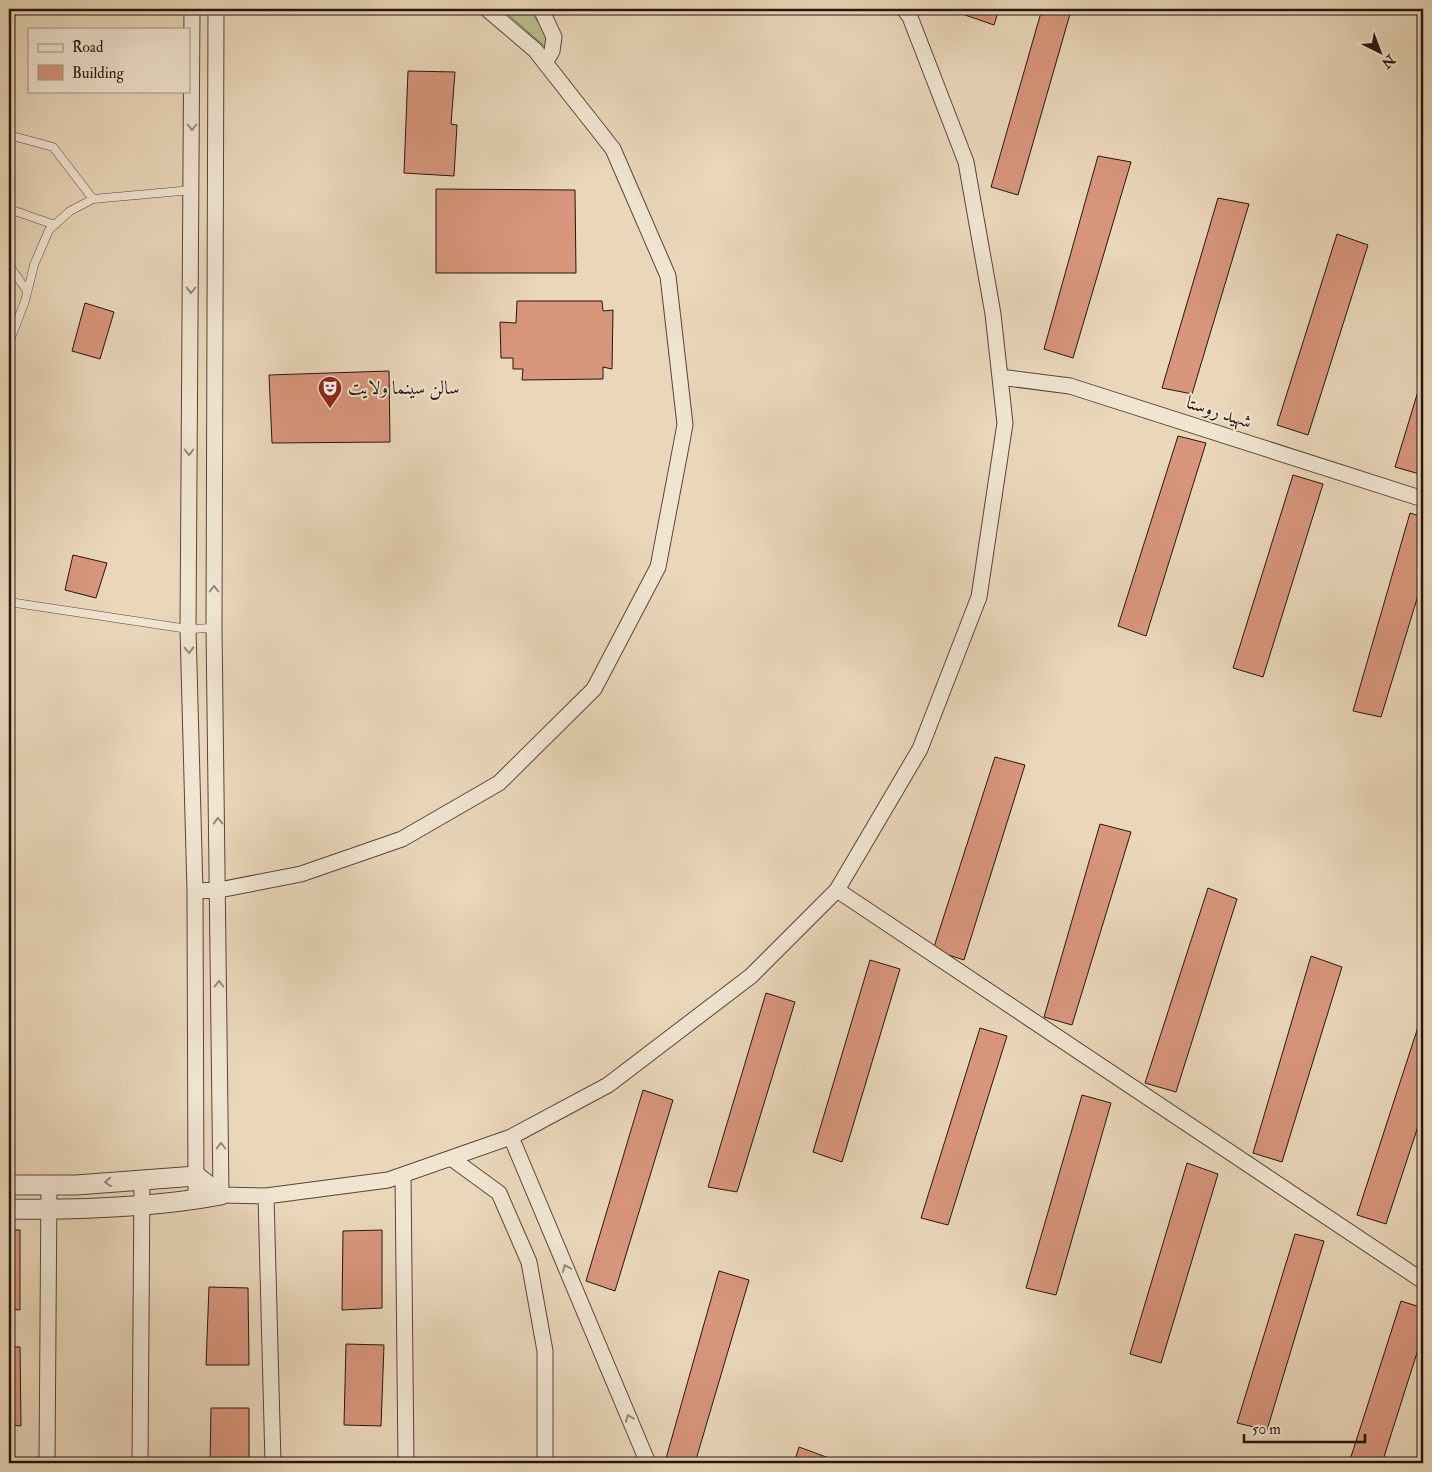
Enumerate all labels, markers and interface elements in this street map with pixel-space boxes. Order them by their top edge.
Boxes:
legend [28,28,190,92]
north arrow [1354,28,1404,78]
text: Road [72,38,104,57]
text: N [1378,50,1399,72]
text: Building [72,64,124,83]
one-way arrow [187,124,197,132]
one-way arrow [186,286,196,294]
theatre icon: سالن سینما ولایت [317,375,343,409]
place label: سالن سینما ولایت [348,376,459,401]
street label: شهید روستا [1183,390,1255,434]
one-way arrow [184,449,195,457]
one-way arrow [209,584,219,592]
one-way arrow [183,646,194,654]
one-way arrow [212,817,223,825]
one-way arrow [214,979,224,987]
one-way arrow [215,1142,226,1150]
one-way arrow [104,1177,112,1188]
one-way arrow [562,1264,573,1273]
scale bar [1244,1412,1366,1444]
one-way arrow [625,1414,635,1423]
text: 50 m [1252,1420,1281,1439]

